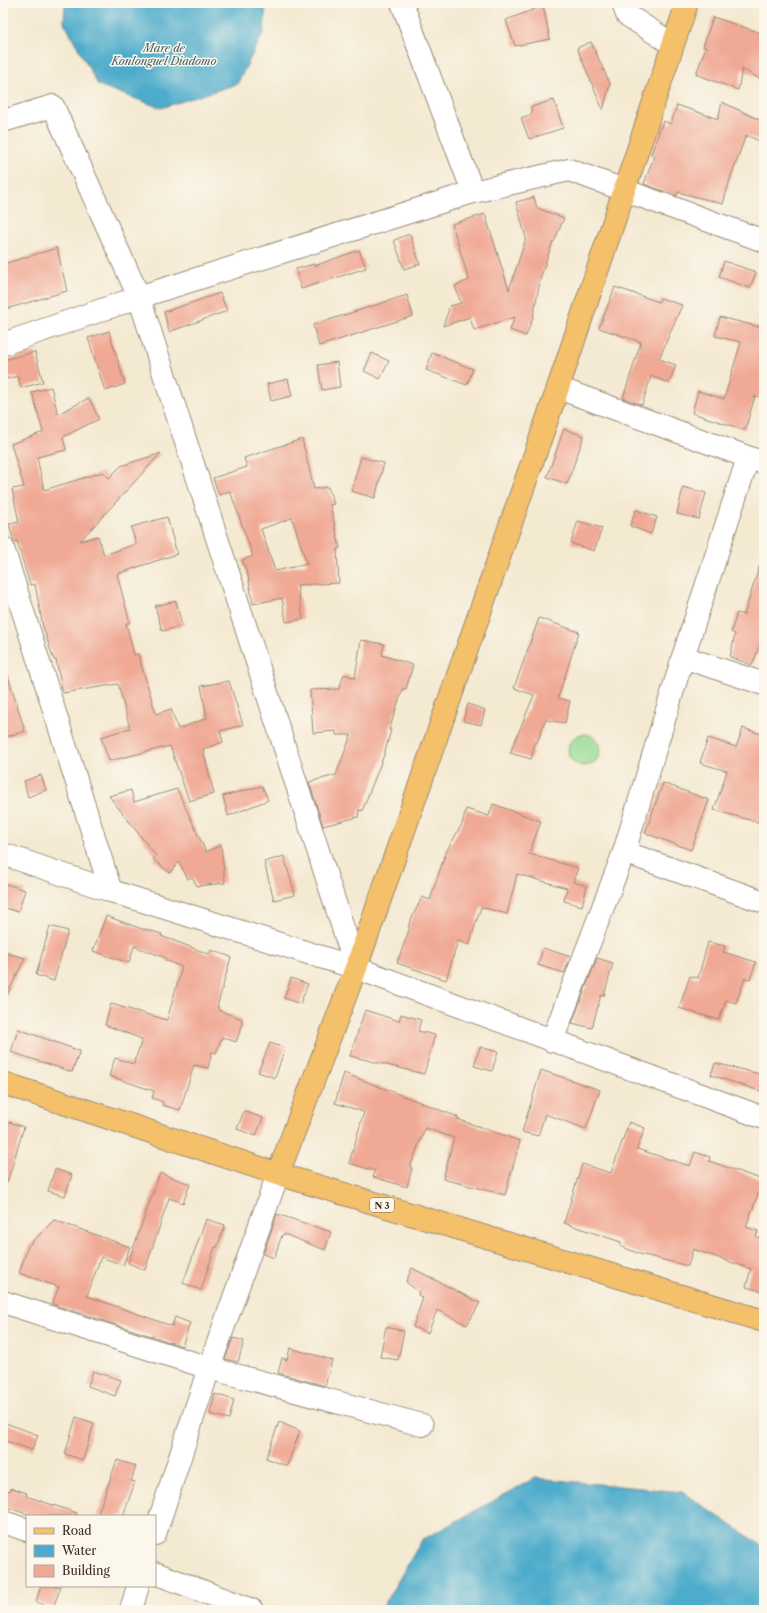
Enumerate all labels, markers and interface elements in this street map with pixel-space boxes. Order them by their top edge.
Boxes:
water label: Mare de Konlonguel Diadomo [110,41,217,68]
road number: N 3 [370,1198,394,1212]
legend [26,1515,156,1587]
text: Road [62,1523,92,1538]
text: Water [61,1543,96,1558]
text: Building [62,1563,110,1578]

